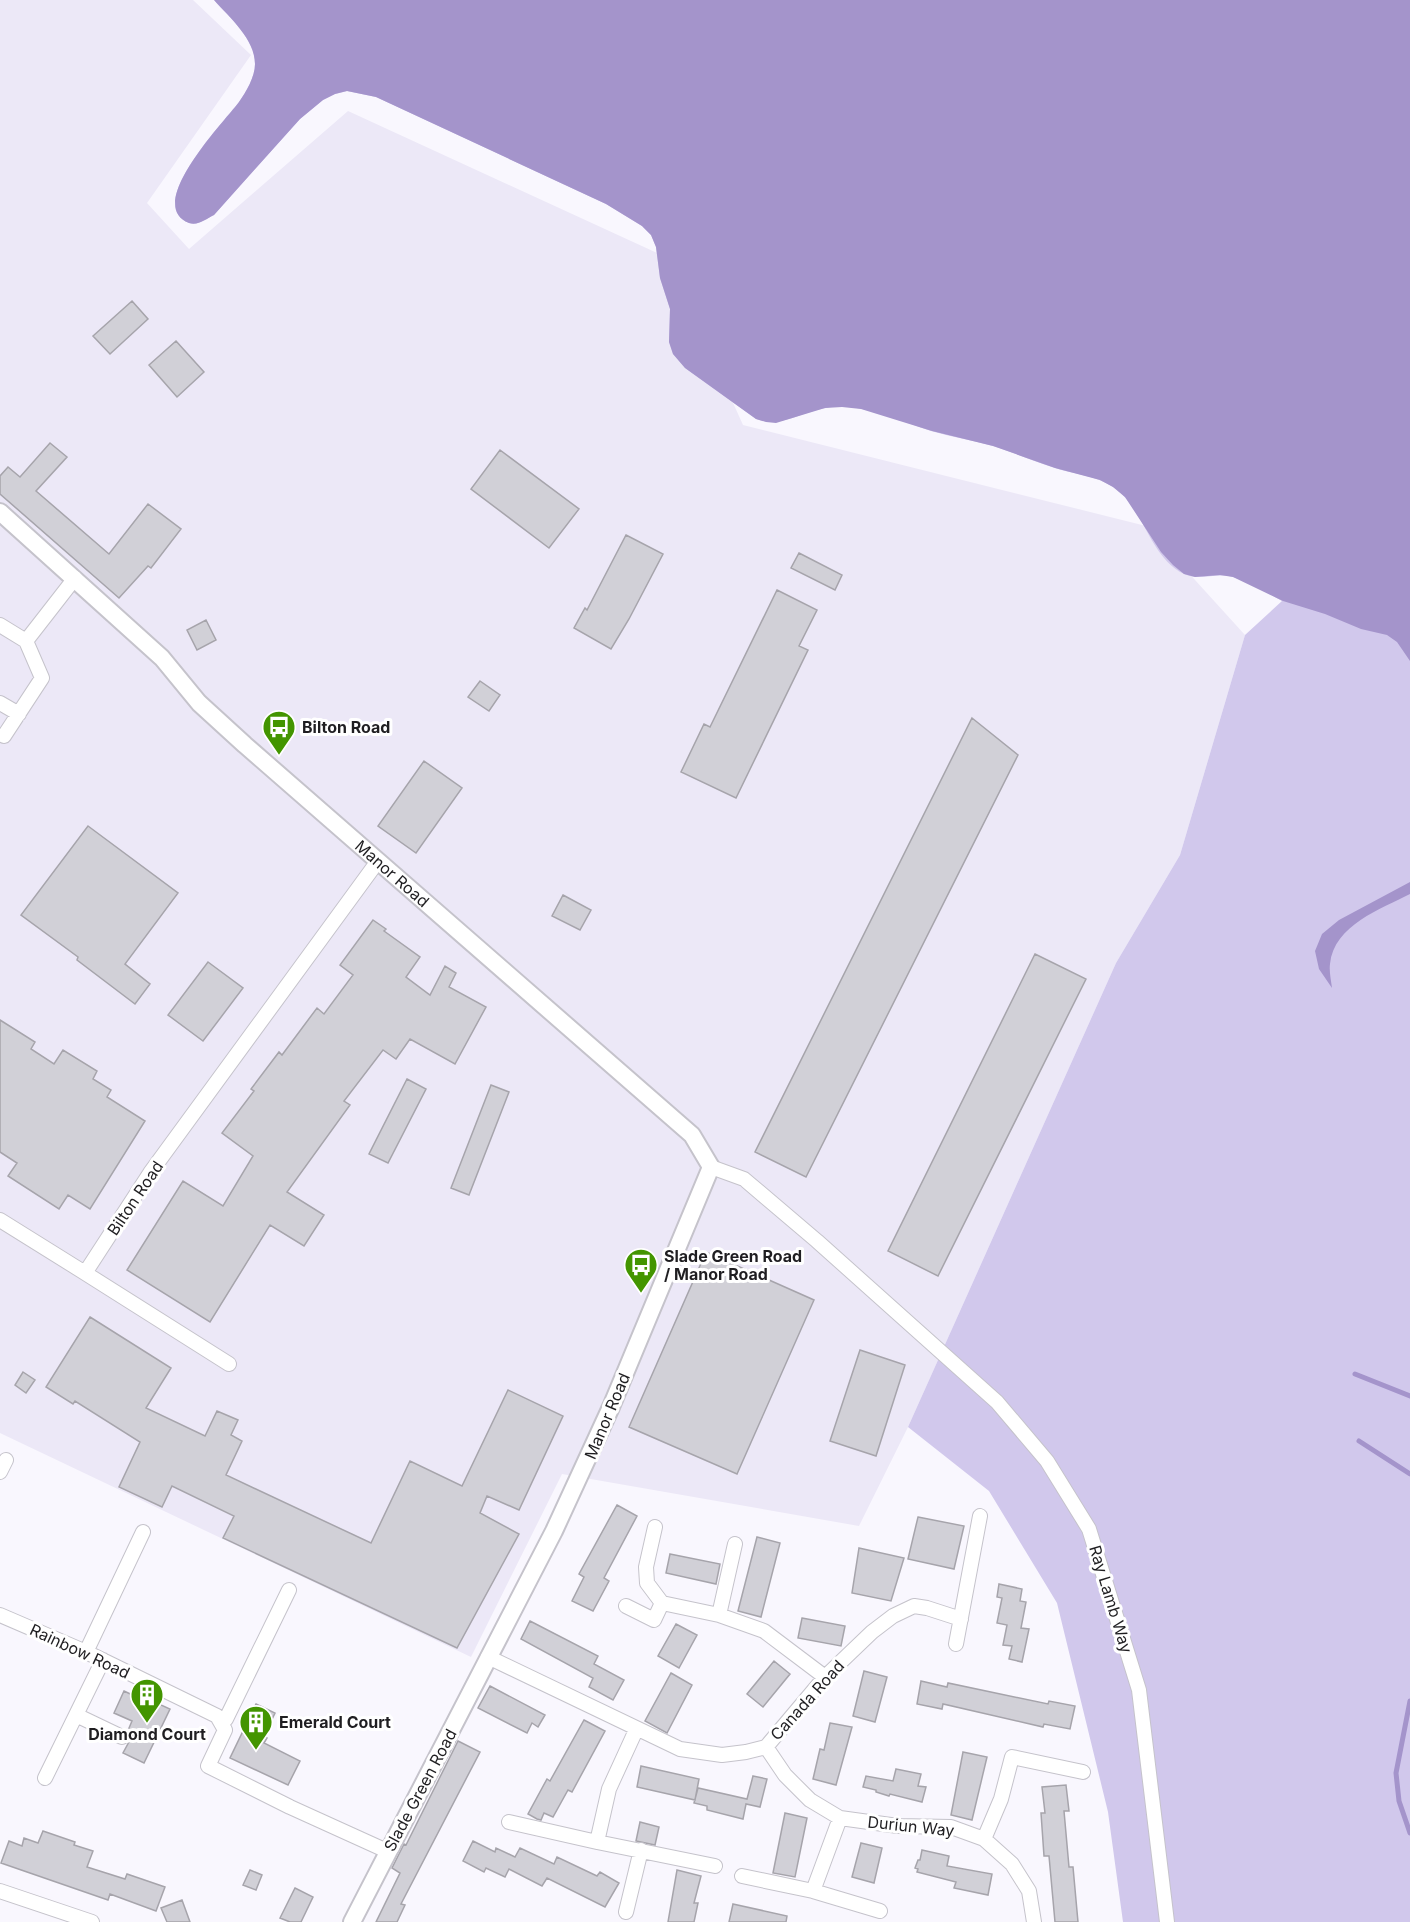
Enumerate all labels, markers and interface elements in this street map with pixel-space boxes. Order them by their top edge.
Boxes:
bus stop icon: Bilton Road [261,709,297,756]
place label: Bilton Road [302,717,390,737]
street label: Manor Road [351,836,433,911]
street label: Bilton Road [103,1157,167,1239]
place label: Slade Green Road / Manor Road [664,1246,802,1284]
bus stop icon: Slade Green Road / Manor Road [623,1247,659,1294]
street label: Manor Road [580,1370,634,1462]
street label: Ray Lamb Way [1085,1543,1137,1655]
street label: Rainbow Road [27,1619,133,1683]
street label: Canada Road [766,1656,848,1744]
building icon: Diamond Court [129,1677,165,1724]
building icon: Emerald Court [238,1704,274,1751]
place label: Emerald Court [279,1712,391,1732]
place label: Diamond Court [88,1724,206,1744]
street label: Slade Green Road [379,1725,461,1855]
street label: Duriun Way [867,1811,955,1841]

